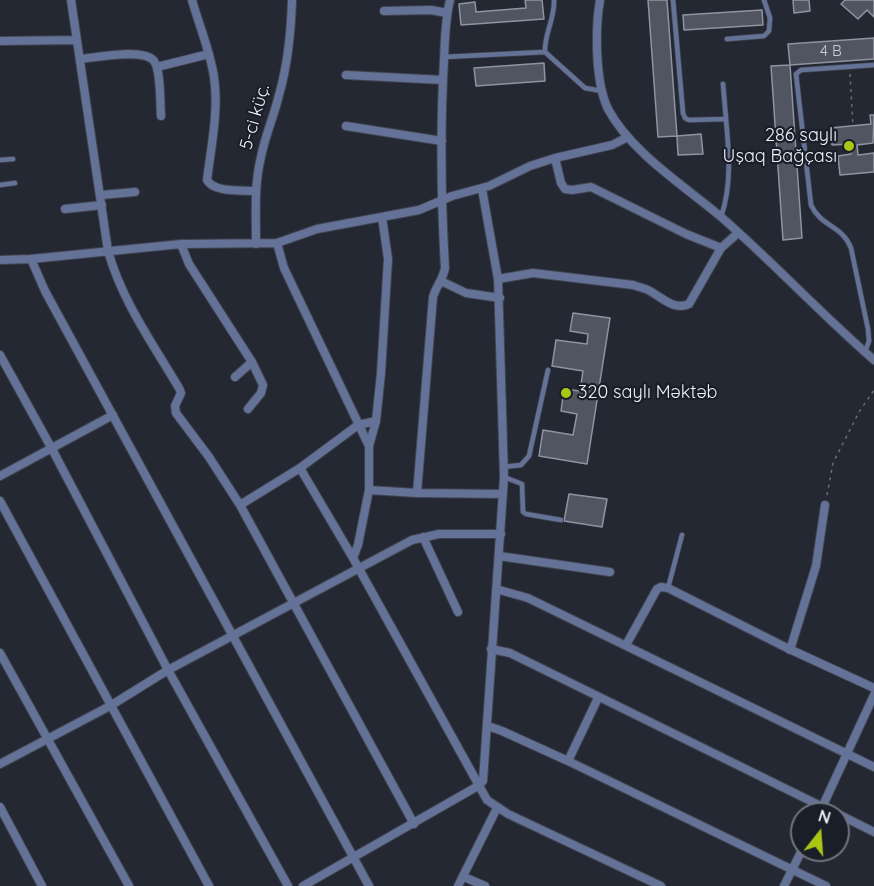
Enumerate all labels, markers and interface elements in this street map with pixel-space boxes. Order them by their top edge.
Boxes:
house number: 4 B [820,42,842,60]
street label: 5-ci küç. [235,82,275,152]
place label: 286 saylı Uşaq Bağçası [723,125,837,168]
marker: 286 saylı Uşaq Bağçası [842,139,856,153]
place label: 320 saylı Məktəb [578,382,718,404]
marker: 320 saylı Məktəb [559,386,573,400]
north arrow [790,802,850,862]
text: N [816,805,833,828]

